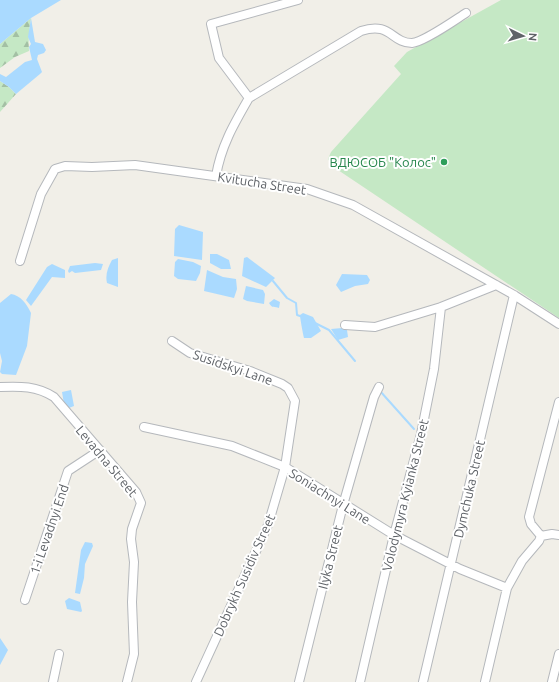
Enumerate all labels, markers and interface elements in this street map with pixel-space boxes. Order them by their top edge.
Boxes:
north arrow [503,16,543,56]
text: N [527,32,539,41]
place label: ВДЮСОБ "Колос" [329,155,436,169]
marker: ВДЮСОБ "Колос" [439,157,449,167]
street label: Kvitucha Street [217,169,307,197]
street label: Susidskyi Lane [191,347,275,387]
street label: Volodymyra Kyianka Street [379,418,431,572]
street label: Levadna Street [73,423,141,499]
street label: Dymchuka Street [451,439,487,539]
street label: Soniachnyi Lane [287,465,373,527]
street label: 1-i Levadnyi End [27,482,71,576]
street label: Dobrykh Susidiv Street [211,512,277,638]
street label: Ilyka Street [315,524,345,590]

